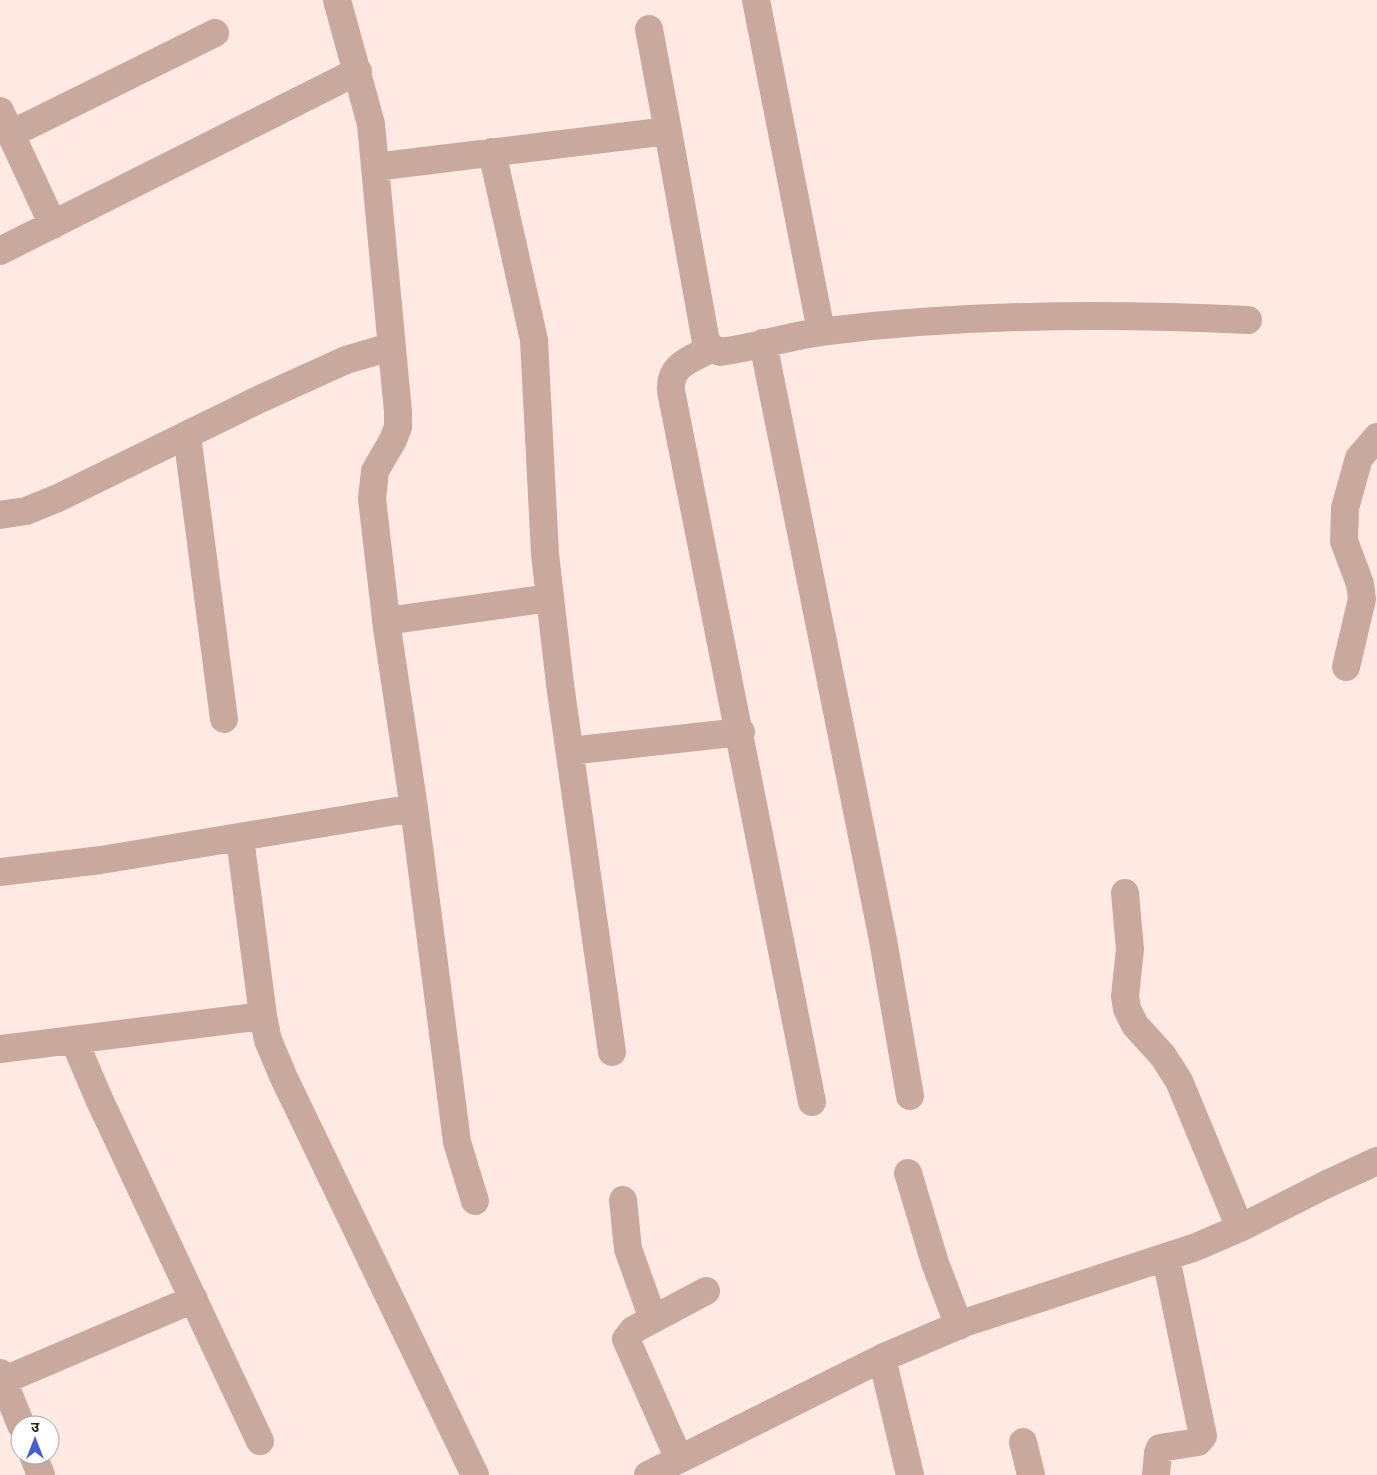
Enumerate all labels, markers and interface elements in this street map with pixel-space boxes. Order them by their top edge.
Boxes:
north arrow [10,1415,60,1465]
text: उ [31,1418,40,1436]

